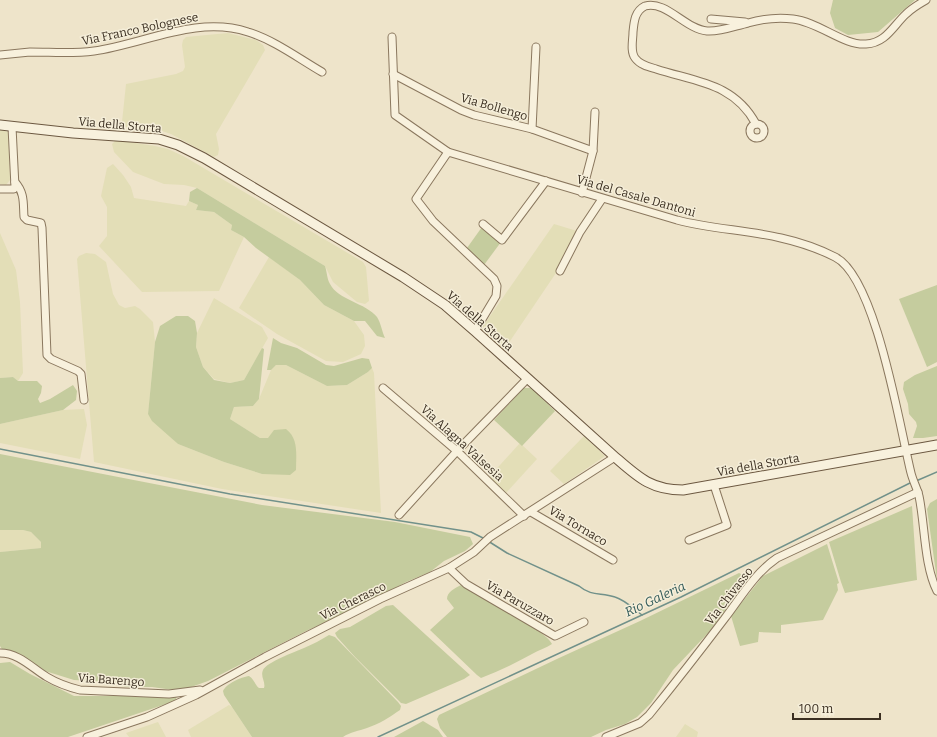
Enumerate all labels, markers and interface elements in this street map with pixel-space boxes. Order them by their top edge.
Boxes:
street label: Via Franco Bolognese [80,10,200,48]
street label: Via Bollengo [459,91,529,123]
street label: Via della Storta [78,114,163,136]
street label: Via del Casale Dantoni [575,172,698,220]
street label: Via della Storta [444,288,517,354]
street label: Via Alagna Valsesia [418,402,507,484]
street label: Via della Storta [716,451,801,479]
street label: Via Tornaco [546,503,610,549]
street label: Via Chivasso [702,564,756,628]
street label: Via Paruzzaro [484,578,557,628]
water label: Rio Galeria [622,578,688,620]
street label: Via Cherasco [318,579,388,623]
street label: Via Barengo [77,671,145,689]
scale bar [793,695,880,721]
text: 100 m [799,702,834,716]

